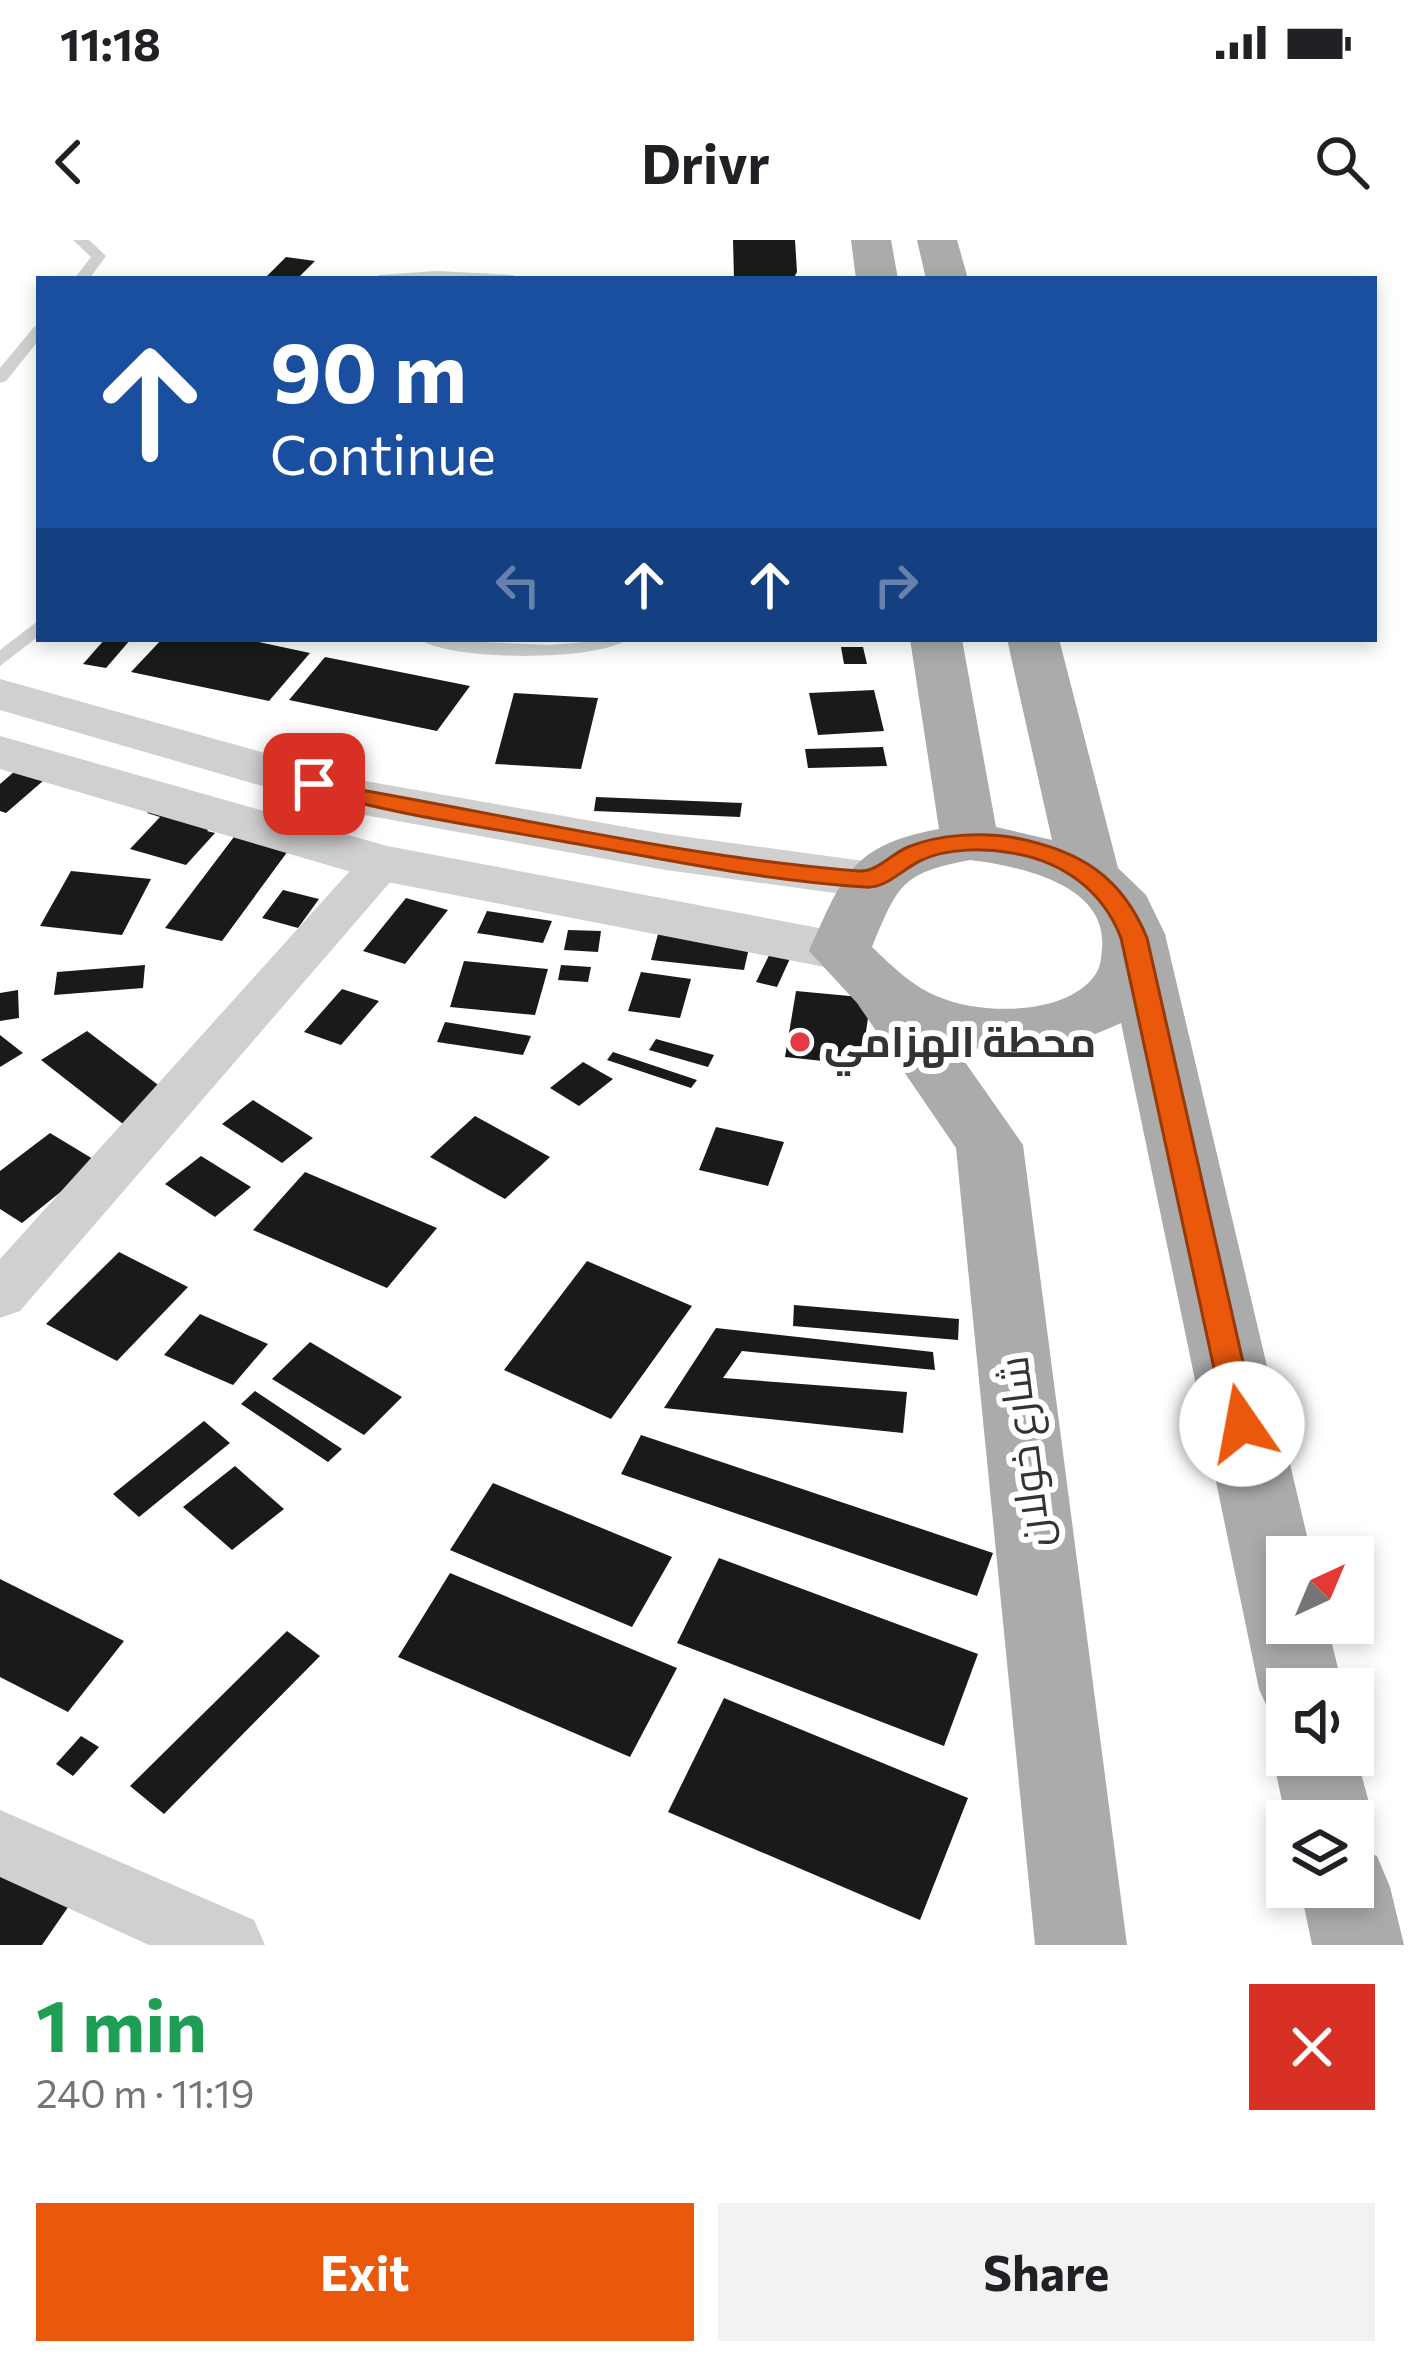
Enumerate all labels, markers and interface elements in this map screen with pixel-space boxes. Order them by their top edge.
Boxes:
text: 11:18 [60,15,161,70]
icon: back [36,129,102,195]
text: Drivr [641,129,770,195]
icon: search [1309,129,1375,195]
text: 90 m [270,318,467,420]
icon: ahead [72,324,228,480]
text: Continue [270,420,496,486]
icon: left [485,552,551,618]
icon: ahead [611,552,677,618]
icon: ahead [737,552,803,618]
icon: right [863,552,929,618]
pin [263,733,365,835]
icon: arrive [281,751,347,817]
place label: محطة الهزامي [824,1014,1096,1076]
marker: محطة الهزامي [787,1029,813,1055]
street label: شارع خولان [985,1353,1063,1551]
position arrow [1179,1361,1305,1487]
north arrow [1266,1536,1374,1644]
map controls [1266,1536,1374,1908]
button: sound [1266,1668,1374,1776]
button: layers [1266,1800,1374,1908]
text: 1 min [36,1979,207,2067]
button: close [1249,1984,1375,2110]
text: 240 m · 11:19 [36,2068,254,2116]
button: Exit [36,2203,694,2341]
button: Share [718,2203,1375,2341]

